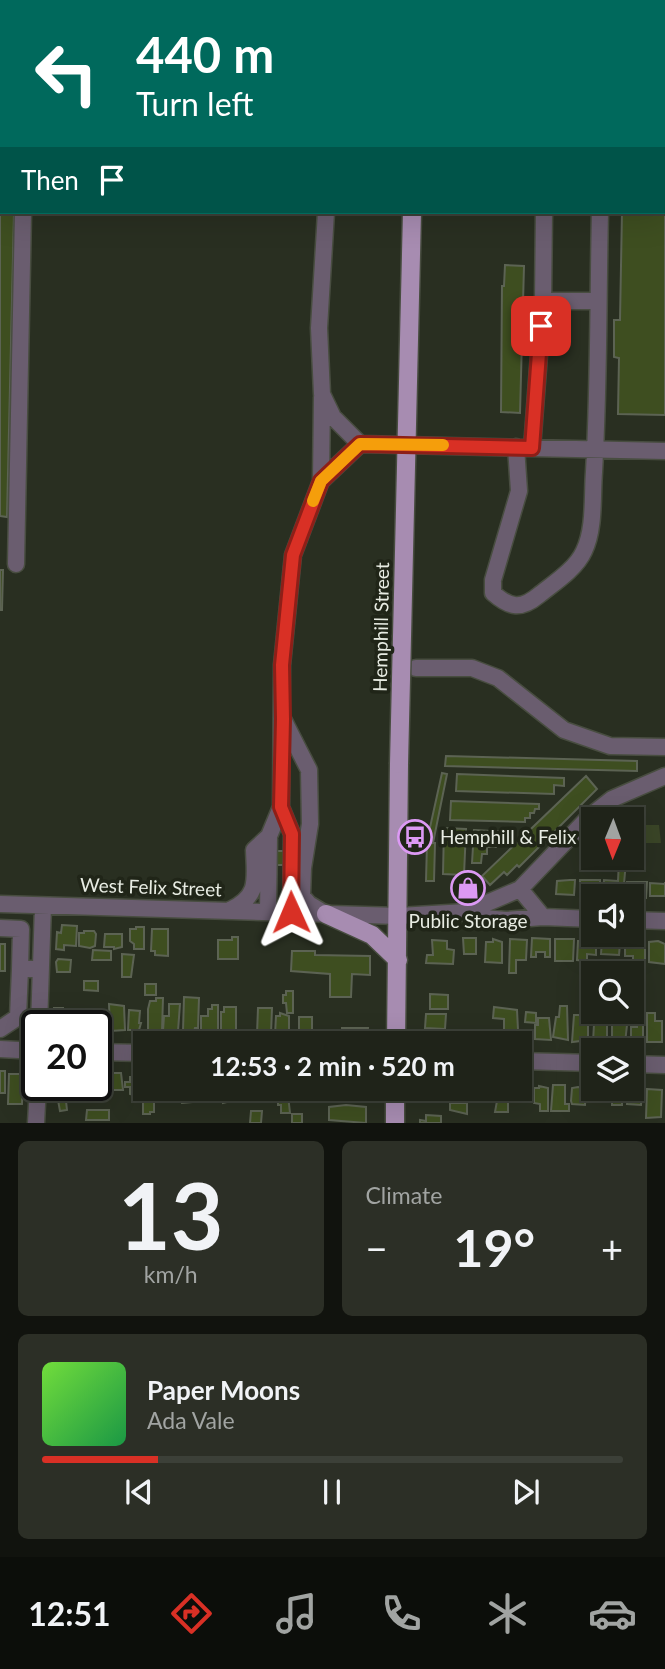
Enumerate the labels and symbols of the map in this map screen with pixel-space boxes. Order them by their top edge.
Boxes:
pin [511,296,571,356]
street label: Hemphill Street [368,562,393,692]
north arrow [581,807,644,870]
bus stop icon: Hemphill & Felix [396,818,434,856]
place label: Hemphill & Felix [440,825,577,848]
shop icon: Public Storage [449,869,487,907]
street label: West Felix Street [80,873,223,900]
position arrow [254,875,328,949]
place label: Public Storage [409,909,527,932]
speed limit sign: 20 [21,1010,112,1101]

